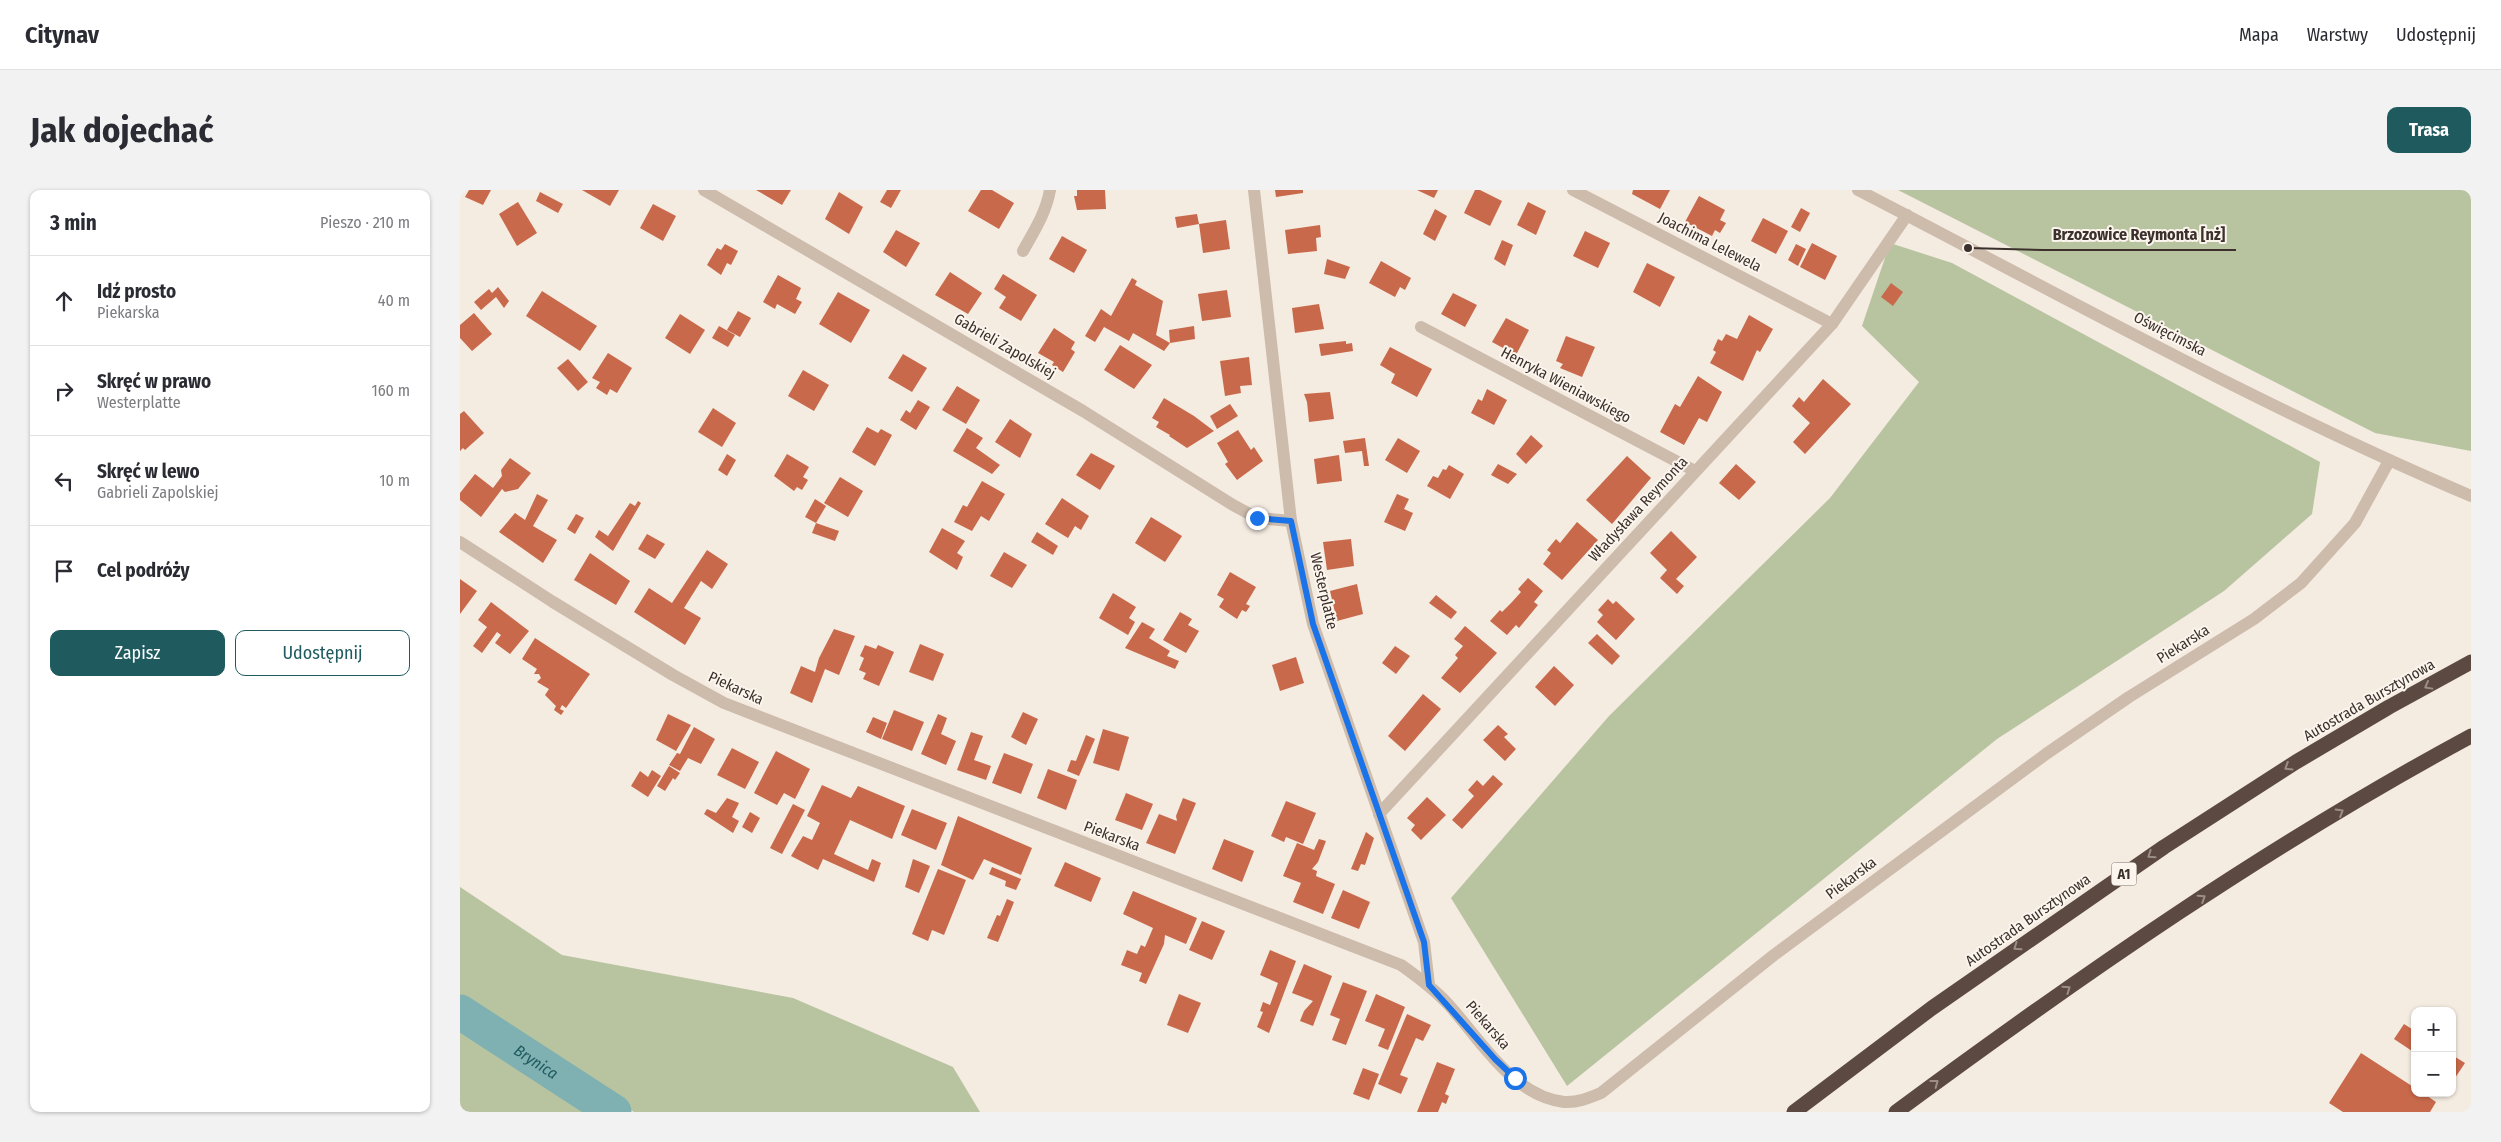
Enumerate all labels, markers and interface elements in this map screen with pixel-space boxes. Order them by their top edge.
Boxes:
text: Citynav [25,21,99,49]
text: Mapa [2239,24,2279,46]
text: Warstwy [2307,24,2368,46]
text: Udostępnij [2396,24,2476,46]
button: Trasa [2387,107,2471,153]
text: Jak dojechać [30,109,213,151]
street label: Joachima Lelewela [1655,208,1765,276]
text: 3 min [50,210,97,236]
text: Pieszo · 210 m [320,213,410,232]
callout: Brzozowice Reymonta [nż] [2043,219,2236,250]
text: Brzozowice Reymonta [nż] [2053,225,2226,244]
text: Idź prosto [97,280,176,303]
icon: ahead [50,287,78,315]
text: 40 m [378,291,410,310]
text: Piekarska [97,303,160,322]
street label: Oświęcimska [2131,308,2209,360]
street label: Gabrieli Zapolskiej [951,310,1059,382]
street label: Henryka Wieniawskiego [1498,343,1634,427]
text: Skręć w prawo [97,370,211,393]
icon: right [50,377,78,405]
text: 160 m [371,381,410,400]
text: Westerplatte [97,393,181,412]
street label: Władysława Reymonta [1585,453,1691,565]
text: Skręć w lewo [97,460,200,483]
icon: left [50,467,78,495]
text: 10 m [379,471,410,490]
text: Gabrieli Zapolskiej [97,483,219,502]
route end [1246,507,1269,530]
street label: Westerplatte [1306,551,1342,631]
icon: arrive [50,557,78,585]
text: Cel podróży [97,559,190,582]
street label: Piekarska [2153,621,2213,667]
button: Zapisz [50,630,225,676]
button: Udostępnij [235,630,410,676]
street label: Autostrada Bursztynowa [2300,655,2438,745]
street label: Piekarska [706,667,766,709]
one-way arrow [2425,680,2434,690]
one-way arrow [2284,761,2293,771]
one-way arrow [2335,809,2344,819]
street label: Piekarska [1081,817,1143,855]
one-way arrow [2148,849,2157,858]
street label: Piekarska [1822,853,1880,903]
road number: A1 [2112,862,2136,886]
street label: Autostrada Bursztynowa [1962,870,2094,970]
one-way arrow [2197,895,2206,905]
one-way arrow [2014,941,2023,950]
one-way arrow [2062,986,2071,995]
street label: Piekarska [1462,997,1514,1053]
map controls [2411,1007,2456,1097]
button: + [2411,1007,2456,1052]
water label: Brynica [511,1040,562,1083]
button: − [2411,1052,2456,1097]
route start [1504,1067,1527,1090]
one-way arrow [1929,1080,1939,1089]

